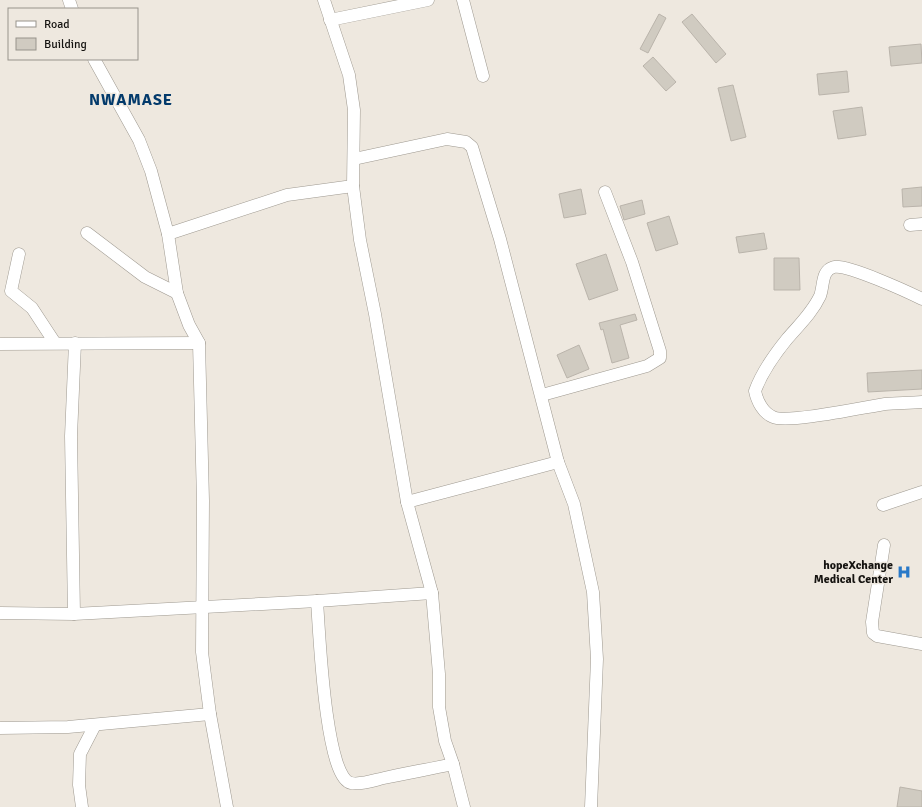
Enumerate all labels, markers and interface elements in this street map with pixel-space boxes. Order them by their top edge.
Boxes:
legend [8,8,138,60]
text: Road [44,17,70,32]
text: Building [44,37,87,52]
district label: NWAMASE [89,90,173,110]
place label: hopeXchange Medical Center [814,558,893,587]
hospital icon: hopeXchange Medical Center [896,564,912,580]

